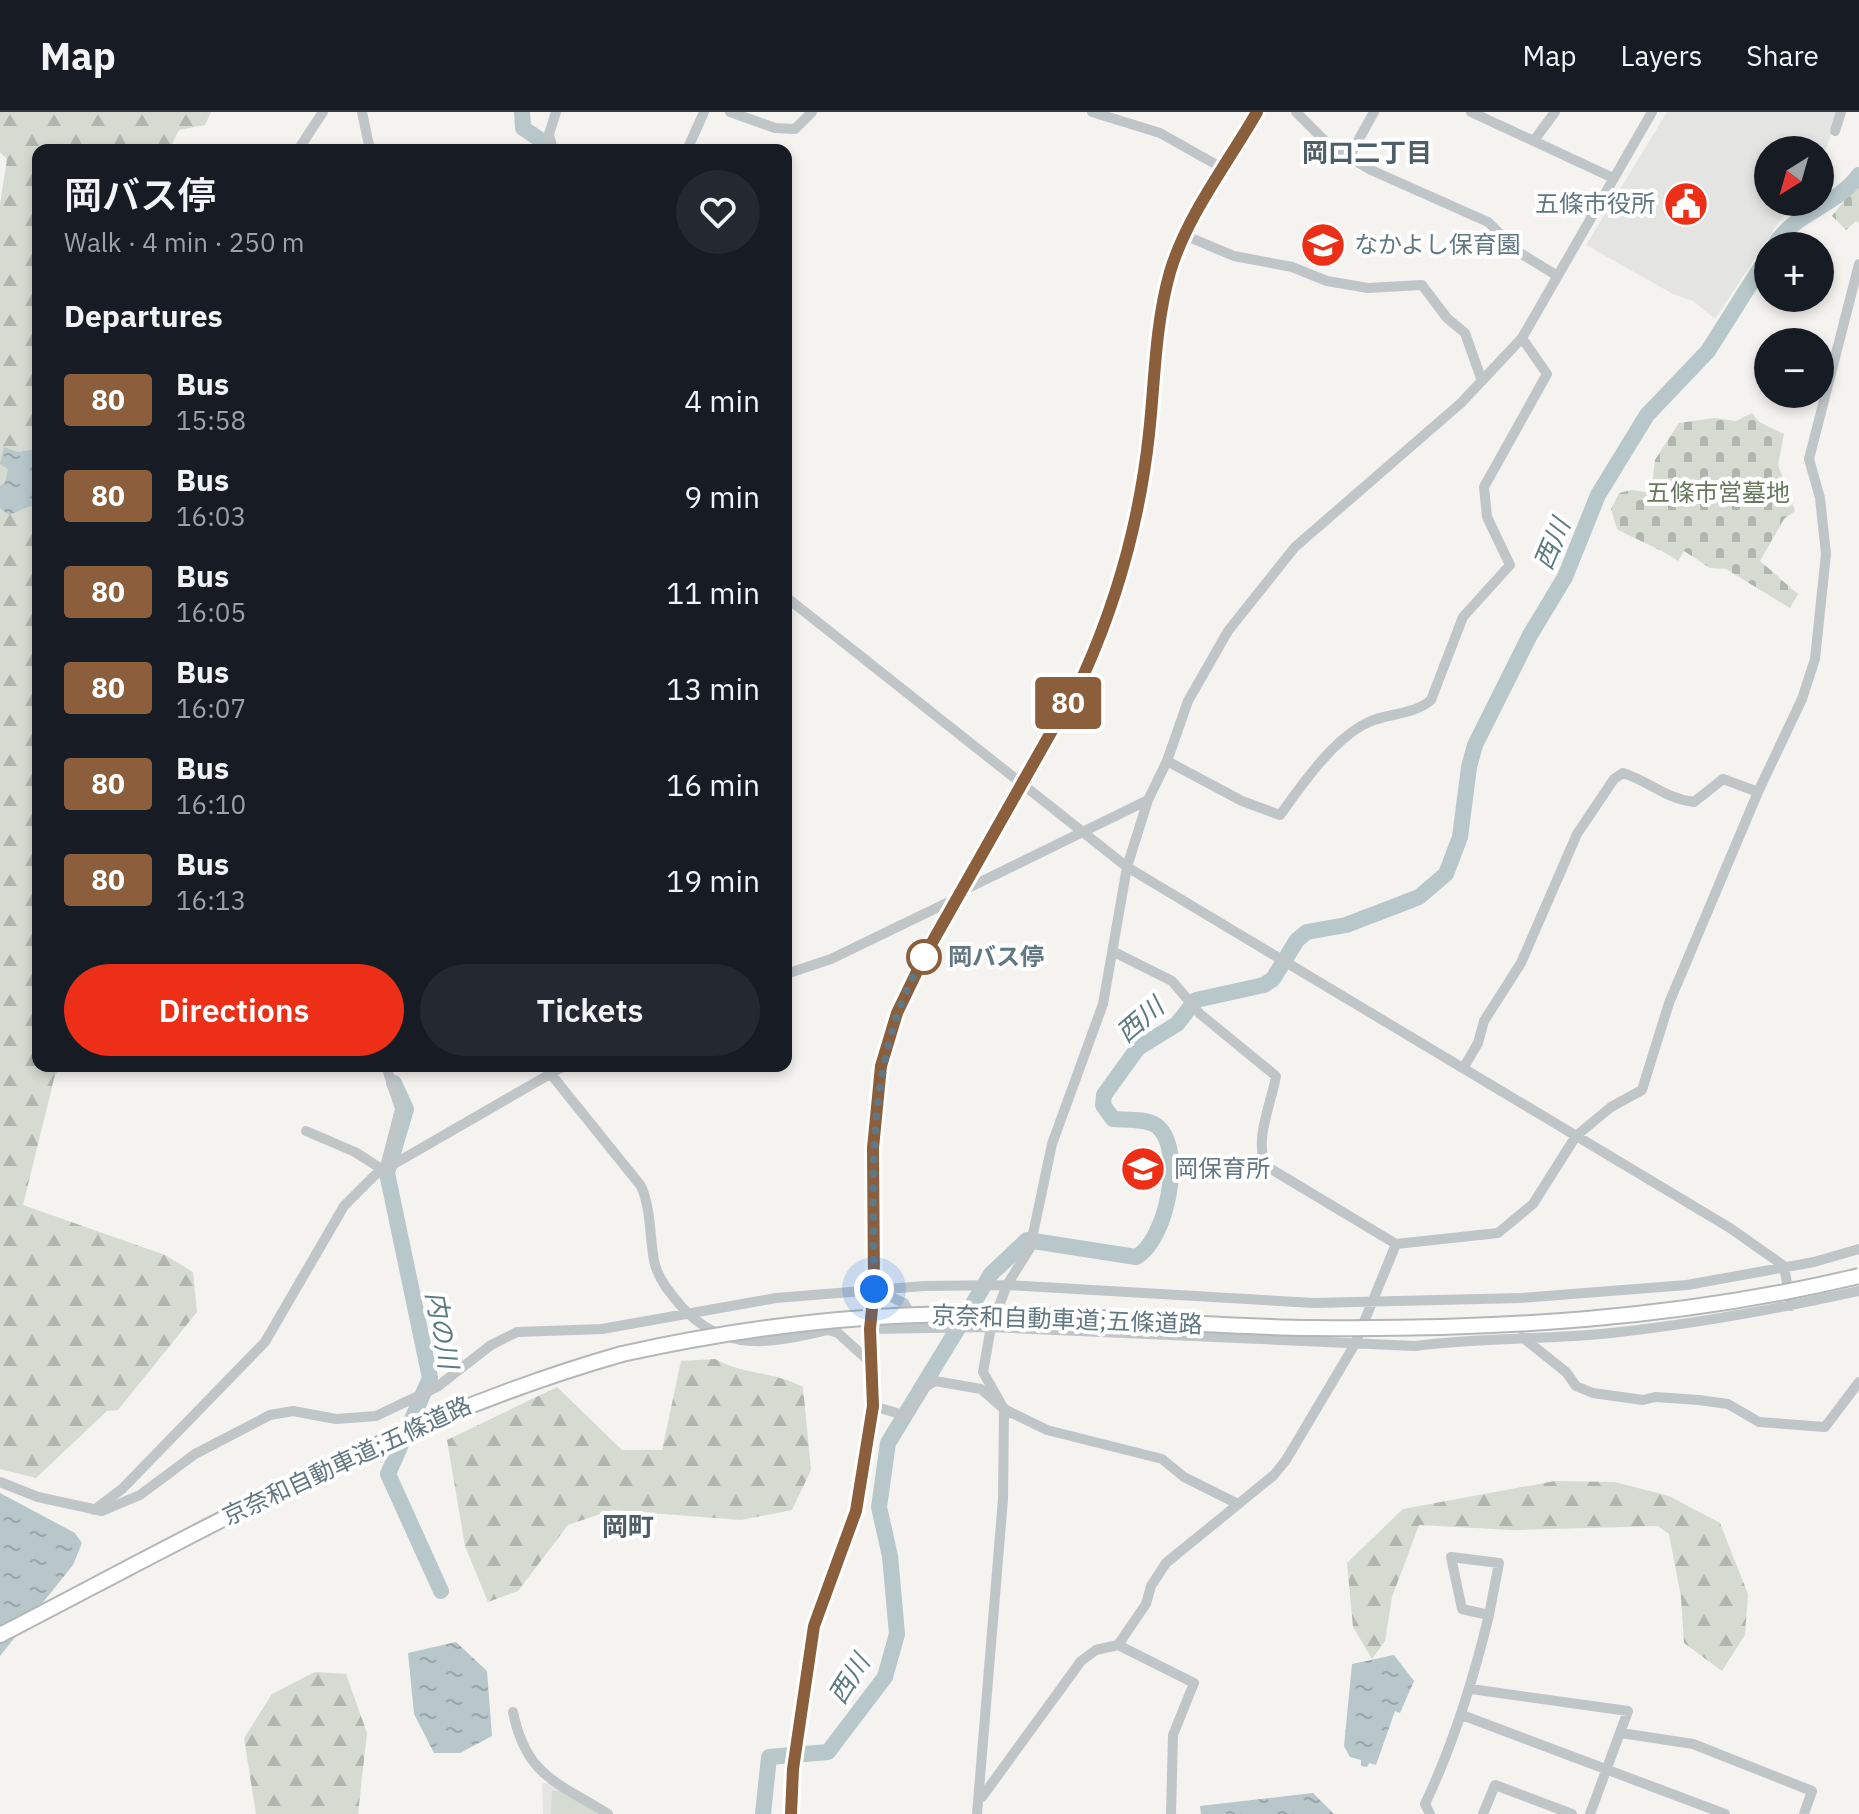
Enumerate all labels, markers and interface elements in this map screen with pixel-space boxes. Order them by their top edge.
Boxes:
text: Map [40,31,116,80]
text: Map [1522,37,1576,74]
text: Layers [1620,37,1702,74]
text: Share [1746,37,1819,74]
district label: 岡口二丁目 [1302,135,1432,169]
north arrow [1754,136,1834,216]
map controls [1754,136,1834,408]
text: 岡バス停 [64,170,216,219]
button: heart [676,170,760,254]
public building icon: 五條市役所 [1662,180,1710,228]
place label: 五條市役所 [1535,187,1655,219]
school or university icon: なかよし保育園 [1299,221,1347,269]
text: Walk · 4 min · 250 m [64,225,304,259]
place label: なかよし保育園 [1354,228,1521,260]
button: + [1754,232,1834,312]
text: Departures [64,296,223,335]
button: − [1754,328,1834,408]
text: Bus [176,364,229,403]
text: 80 [91,381,125,418]
text: 4 min [684,381,760,420]
text: 15:58 [176,403,246,437]
text: Bus [176,460,229,499]
park label: 五條市営墓地 [1646,476,1790,508]
text: 80 [91,477,125,514]
text: 9 min [684,477,760,516]
text: 16:03 [176,499,246,533]
water label: 西川 [1525,510,1578,574]
text: Bus [176,556,229,595]
text: 80 [91,573,125,610]
text: 11 min [666,573,760,612]
text: 16:05 [176,595,246,629]
text: Bus [176,652,229,691]
text: 80 [91,669,125,706]
text: 13 min [666,669,760,708]
line badge: 80 [1032,677,1104,729]
text: 80 [1051,684,1085,721]
text: 16:07 [176,691,246,725]
text: Bus [176,748,229,787]
text: 80 [91,765,125,802]
text: 16 min [666,765,760,804]
text: 16:10 [176,787,246,821]
text: Bus [176,844,229,883]
text: 80 [91,861,125,898]
text: 19 min [666,861,760,900]
text: 16:13 [176,883,246,917]
marker: 岡バス停 [907,940,941,974]
place label: 岡バス停 [948,940,1044,972]
button: Directions [64,964,404,1056]
button: Tickets [420,964,760,1056]
water label: 西川 [1109,987,1172,1049]
school or university icon: 岡保育所 [1119,1145,1167,1193]
place label: 岡保育所 [1174,1152,1270,1184]
your location [854,1269,894,1309]
water label: 内の川 [419,1288,467,1374]
street label: 京奈和自動車道;五條道路 [931,1298,1203,1340]
street label: 京奈和自動車道;五條道路 [217,1388,476,1532]
district label: 岡町 [602,1509,654,1543]
water label: 西川 [820,1645,878,1710]

